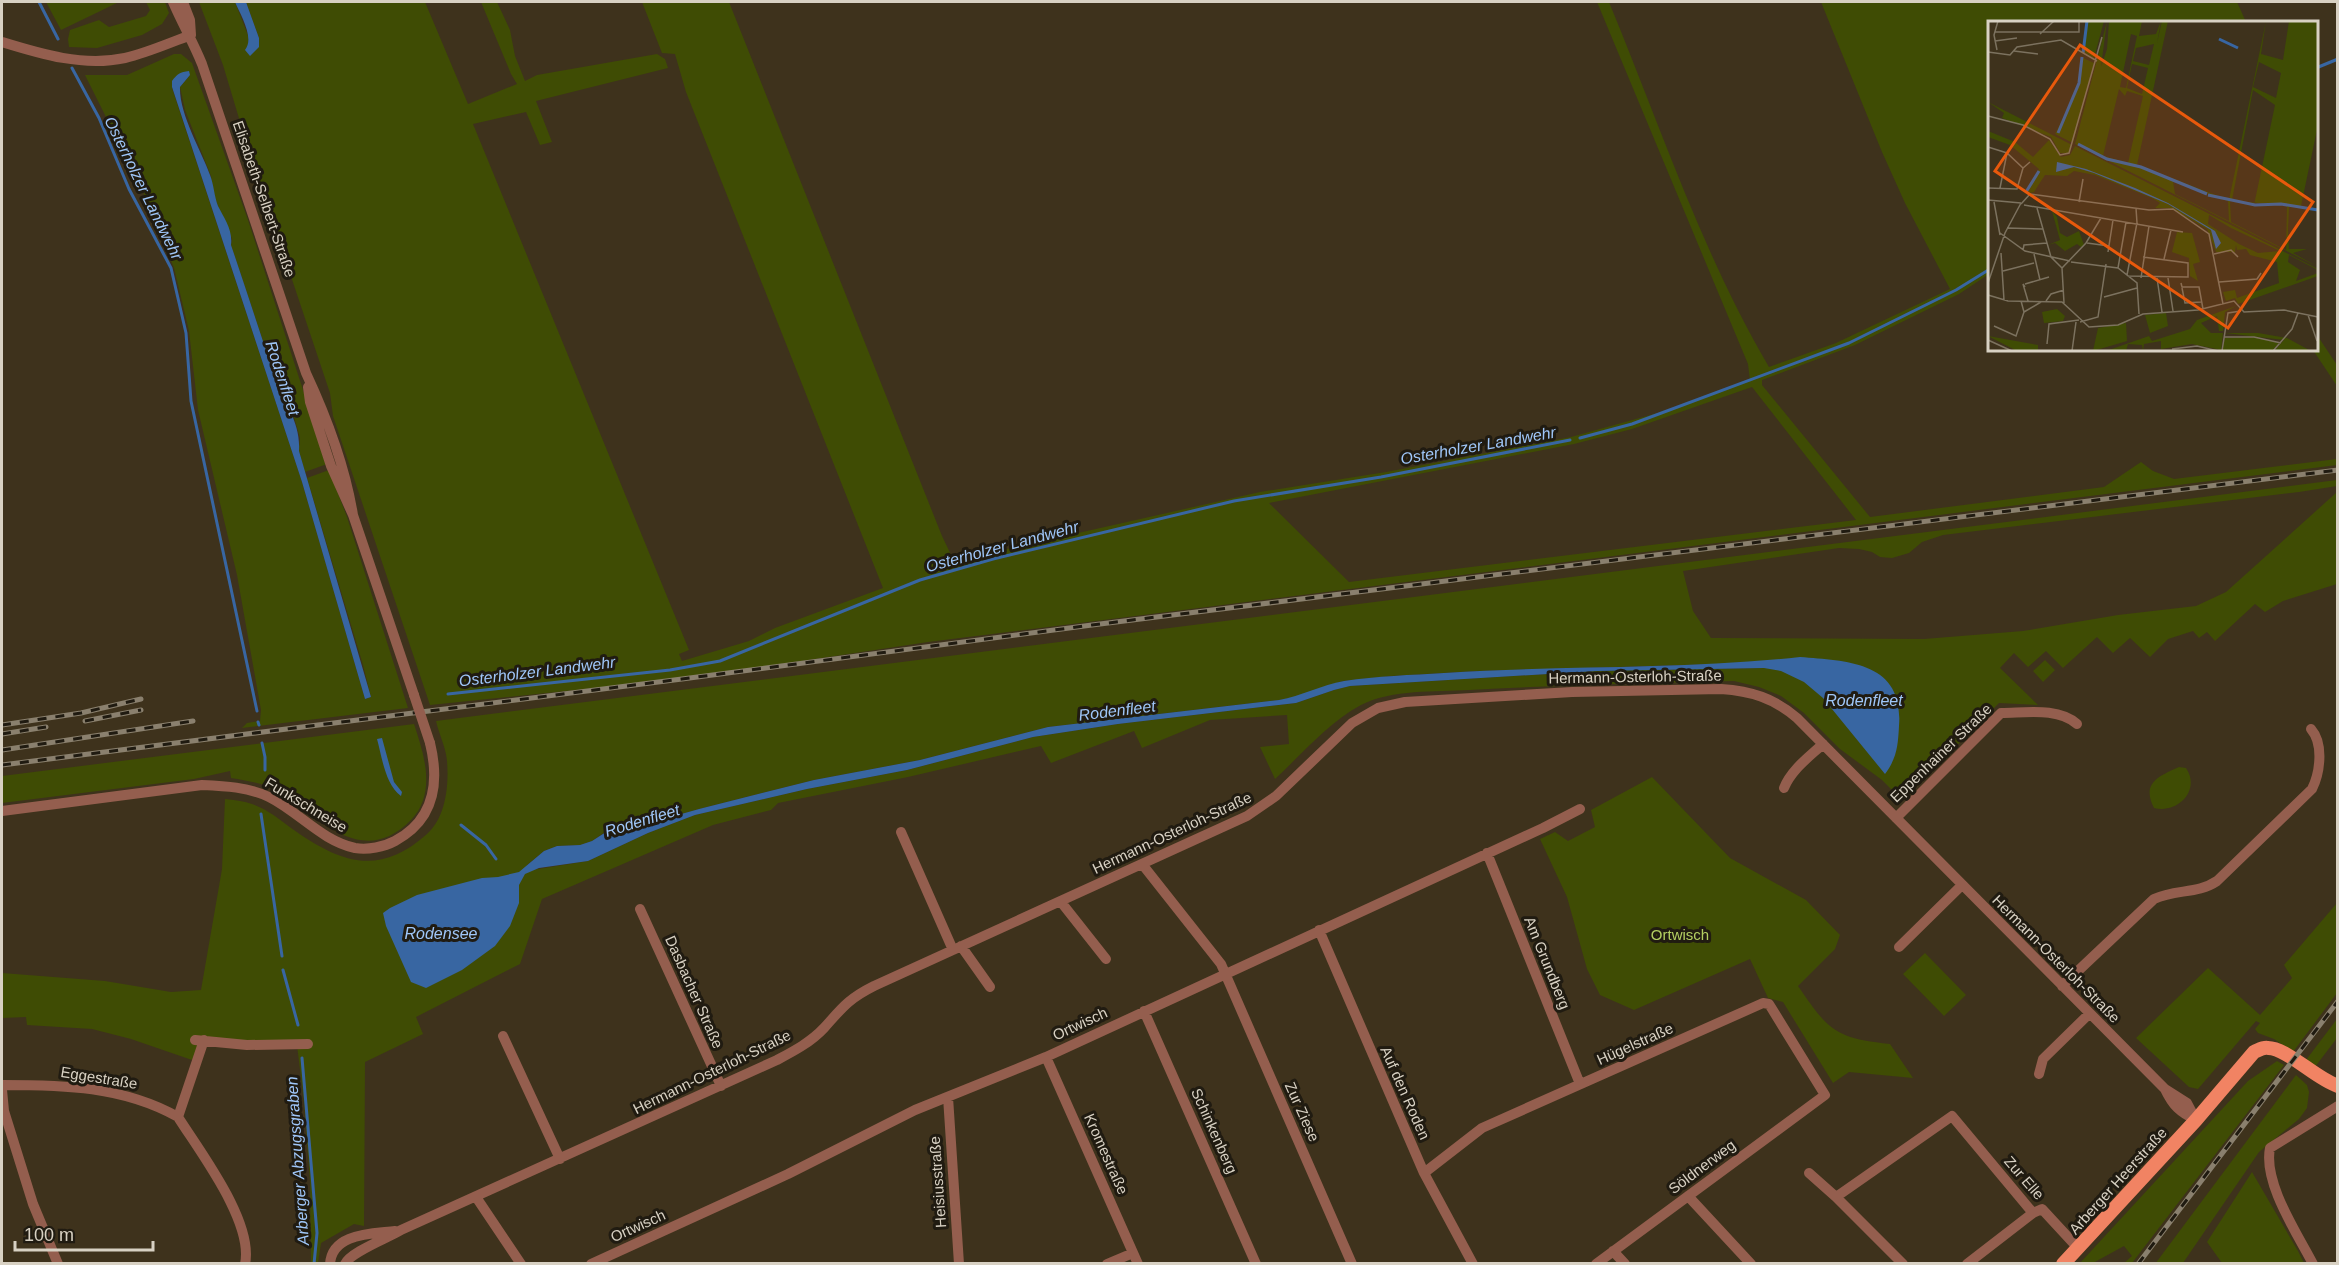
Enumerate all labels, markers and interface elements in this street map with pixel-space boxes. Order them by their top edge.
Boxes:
inset map [1988,21,2318,351]
water label: Osterholzer Landwehr [101,114,186,263]
street label: Elisabeth-Selbert-Straße [230,118,299,279]
water label: Rodenfleet [262,339,303,418]
water label: Osterholzer Landwehr [1399,423,1558,468]
water label: Osterholzer Landwehr [924,518,1081,575]
water label: Osterholzer Landwehr [458,653,617,690]
street label: Hermann-Osterloh-Straße [1548,666,1722,687]
water label: Rodenfleet [1825,692,1903,709]
water label: Rodenfleet [1078,697,1157,724]
street label: Eppenhainer Straße [1886,700,1995,805]
street label: Funkschneise [262,773,350,836]
street label: Hermann-Osterloh-Straße [1090,788,1254,877]
water label: Rodenfleet [603,801,682,840]
street label: Hermann-Osterloh-Straße [1989,891,2124,1026]
street label: Am Grundberg [1521,914,1574,1012]
water label: Rodensee [405,925,478,942]
park label: Ortwisch [1651,926,1709,943]
street label: Dasbacher Straße [662,933,727,1051]
street label: Ortwisch [1050,1004,1110,1044]
street label: Hügelstraße [1594,1019,1676,1068]
street label: Hermann-Osterloh-Straße [630,1026,793,1117]
street label: Auf den Roden [1377,1044,1434,1142]
street label: Eggestraße [59,1063,139,1092]
water label: Arberger Abzugsgraben [283,1076,312,1247]
street label: Zur Ziese [1282,1079,1323,1144]
street label: Schinkenberg [1188,1085,1241,1176]
street label: Kromestraße [1081,1111,1132,1197]
street label: Arberger Heerstraße [2065,1124,2170,1237]
street label: Heisiusstraße [926,1136,949,1228]
street label: Söldnerweg [1665,1136,1738,1197]
street label: Zur Elle [2001,1153,2048,1203]
street label: Ortwisch [608,1206,668,1245]
scale bar [15,1214,153,1252]
text: 100 m [24,1225,74,1245]

